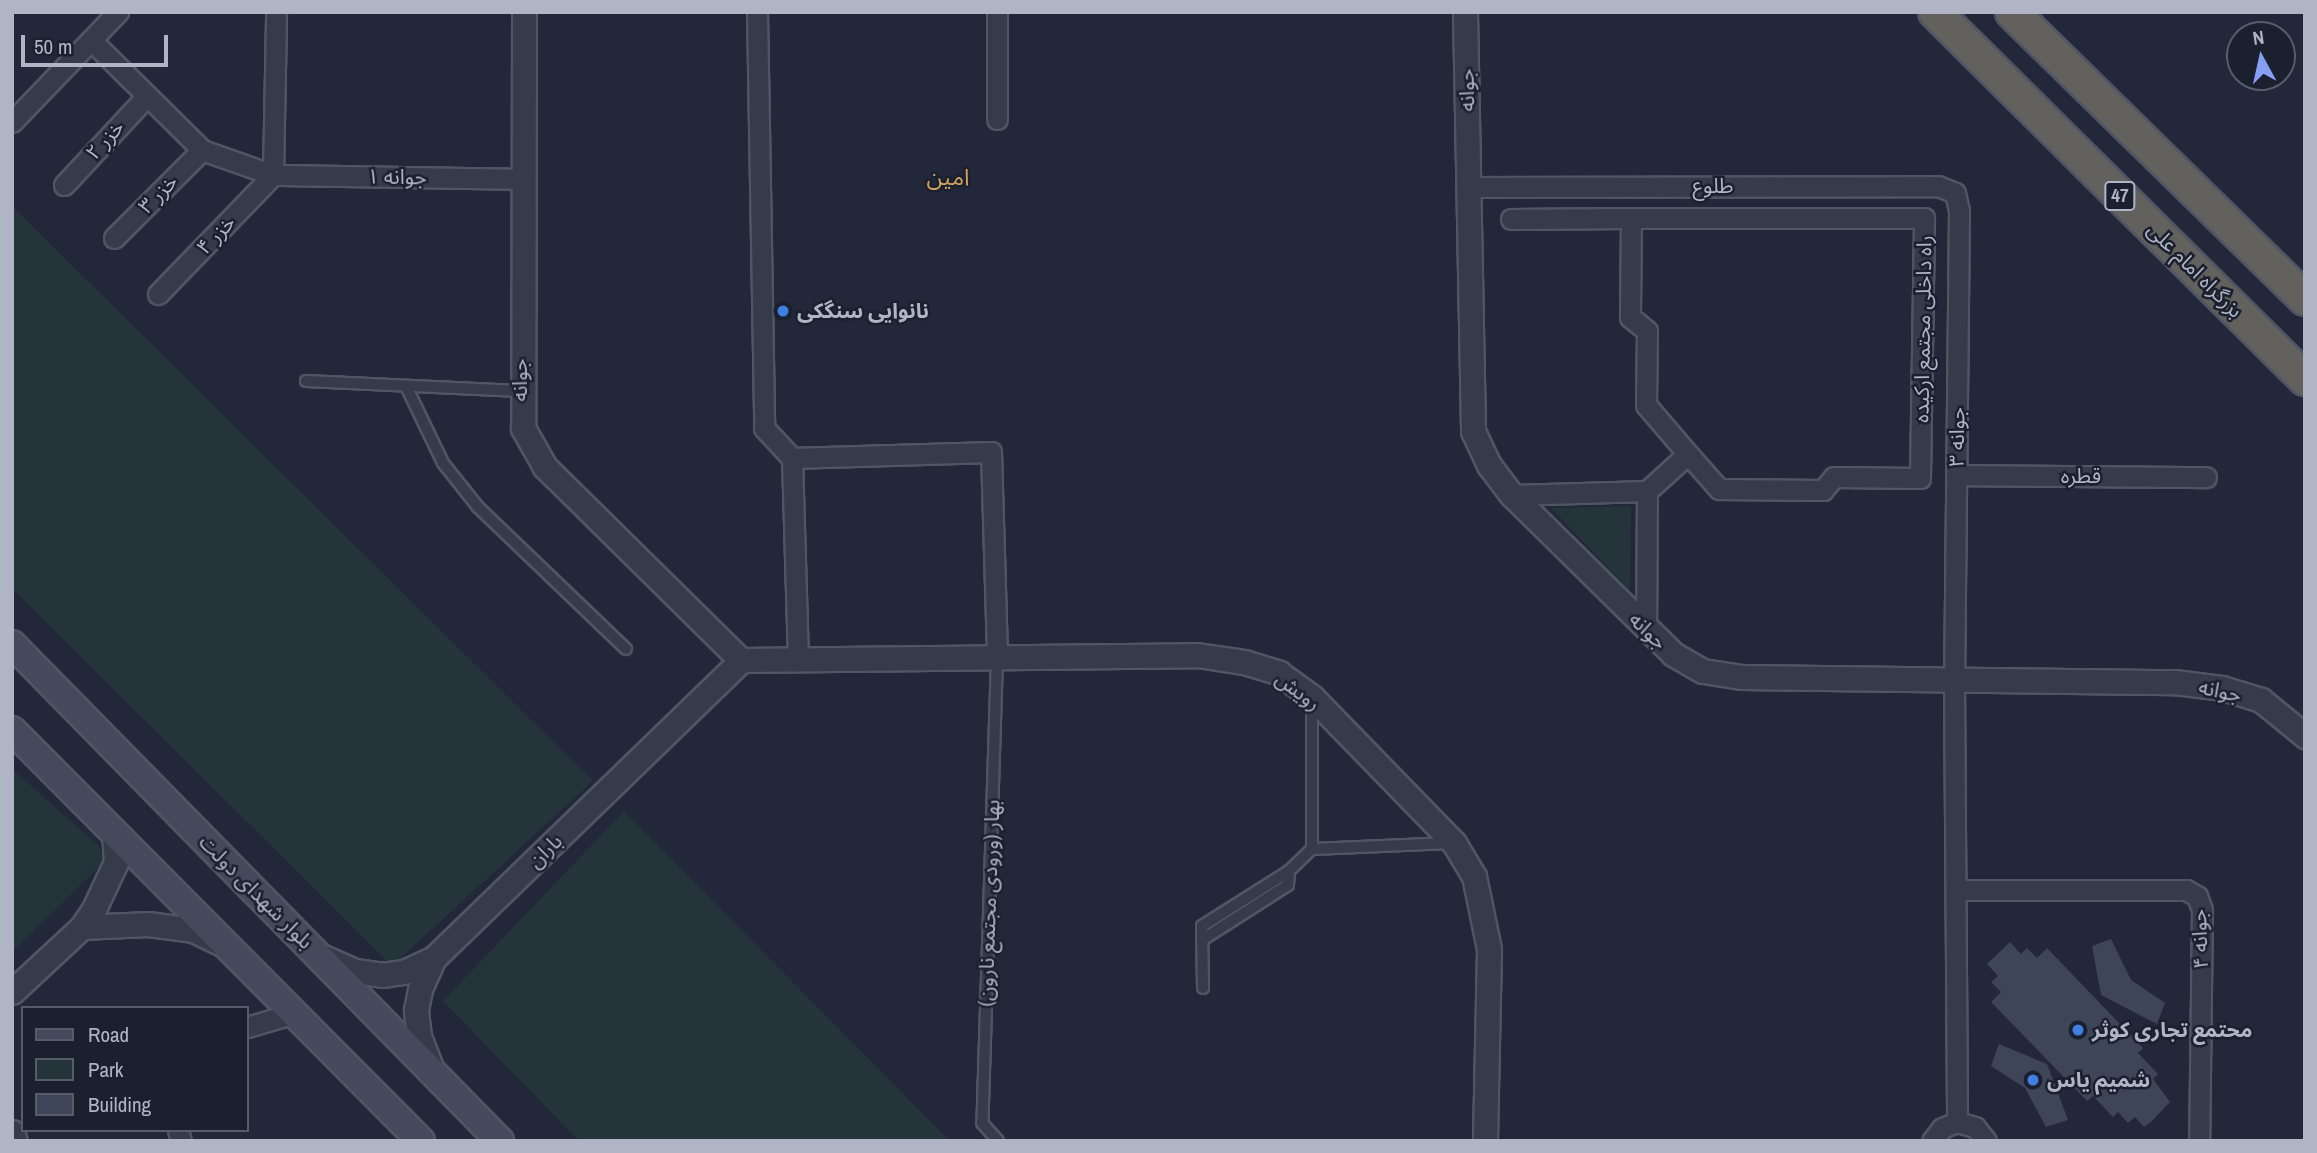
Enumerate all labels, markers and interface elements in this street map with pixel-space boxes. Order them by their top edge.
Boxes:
scale bar [24,21,172,65]
north arrow [2226,21,2296,91]
text: N [2251,24,2266,51]
text: 50 m [34,32,72,61]
street label: جوانه [1454,68,1480,112]
street label: خزر ۲ [80,115,130,165]
district label: امین [927,163,969,191]
street label: جوانه ۱ [367,164,427,190]
street label: خزر ۳ [133,169,183,219]
street label: طلوع [1692,173,1734,199]
road number: 47 [2104,180,2136,212]
street label: خزر ۴ [191,210,241,260]
street label: بزرگراه امام علی [2142,217,2248,323]
street label: راه داخلی مجتمع ارکیده [1909,235,1937,423]
place label: نانوایی سنگکی [797,298,929,324]
marker: نانوایی سنگکی [775,303,791,319]
street label: جوانه [507,358,533,402]
street label: جوانه ۳ [1944,407,1970,467]
street label: قطره [2061,463,2101,489]
street label: جوانه [1624,607,1672,655]
street label: رویش [1270,666,1326,716]
street label: جوانه [2196,674,2244,708]
street label: بهار (ورودی مجتمع نارون) [973,799,1005,1007]
street label: باران [522,829,568,873]
street label: بلوار شهدای دولت [194,830,318,954]
street label: جوانه ۴ [2186,909,2214,969]
legend [21,1006,248,1132]
place label: محتمع تجاری کوثر [2092,1017,2253,1043]
text: Road [88,1020,129,1049]
marker: محتمع تجاری کوثر [2070,1022,2086,1038]
text: Park [88,1055,123,1084]
place label: شمیم یاس [2047,1067,2150,1093]
marker: شمیم یاس [2025,1072,2041,1088]
text: Building [88,1090,151,1119]

